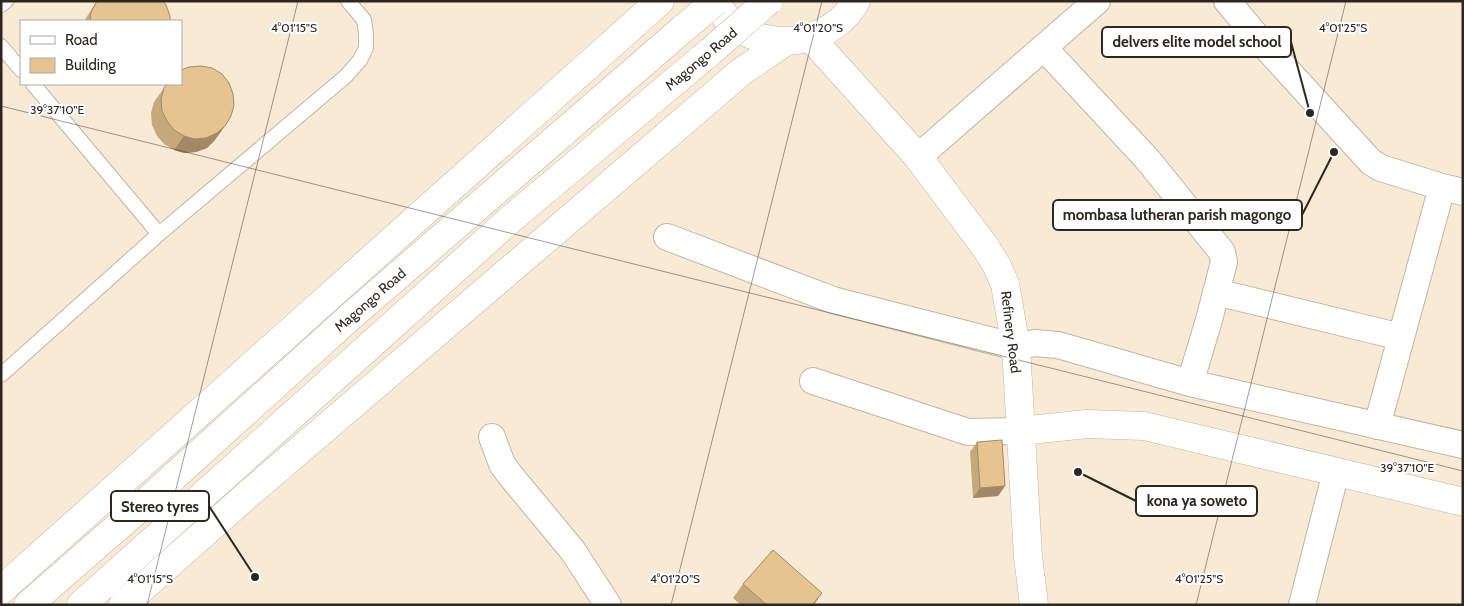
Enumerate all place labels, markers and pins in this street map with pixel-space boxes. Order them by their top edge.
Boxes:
callout: delvers elite model school [1102,27,1291,57]
callout: mombasa lutheran parish magongo [1053,200,1302,230]
callout: kona ya soweto [1136,486,1257,516]
callout: Stereo tyres [111,491,209,521]

